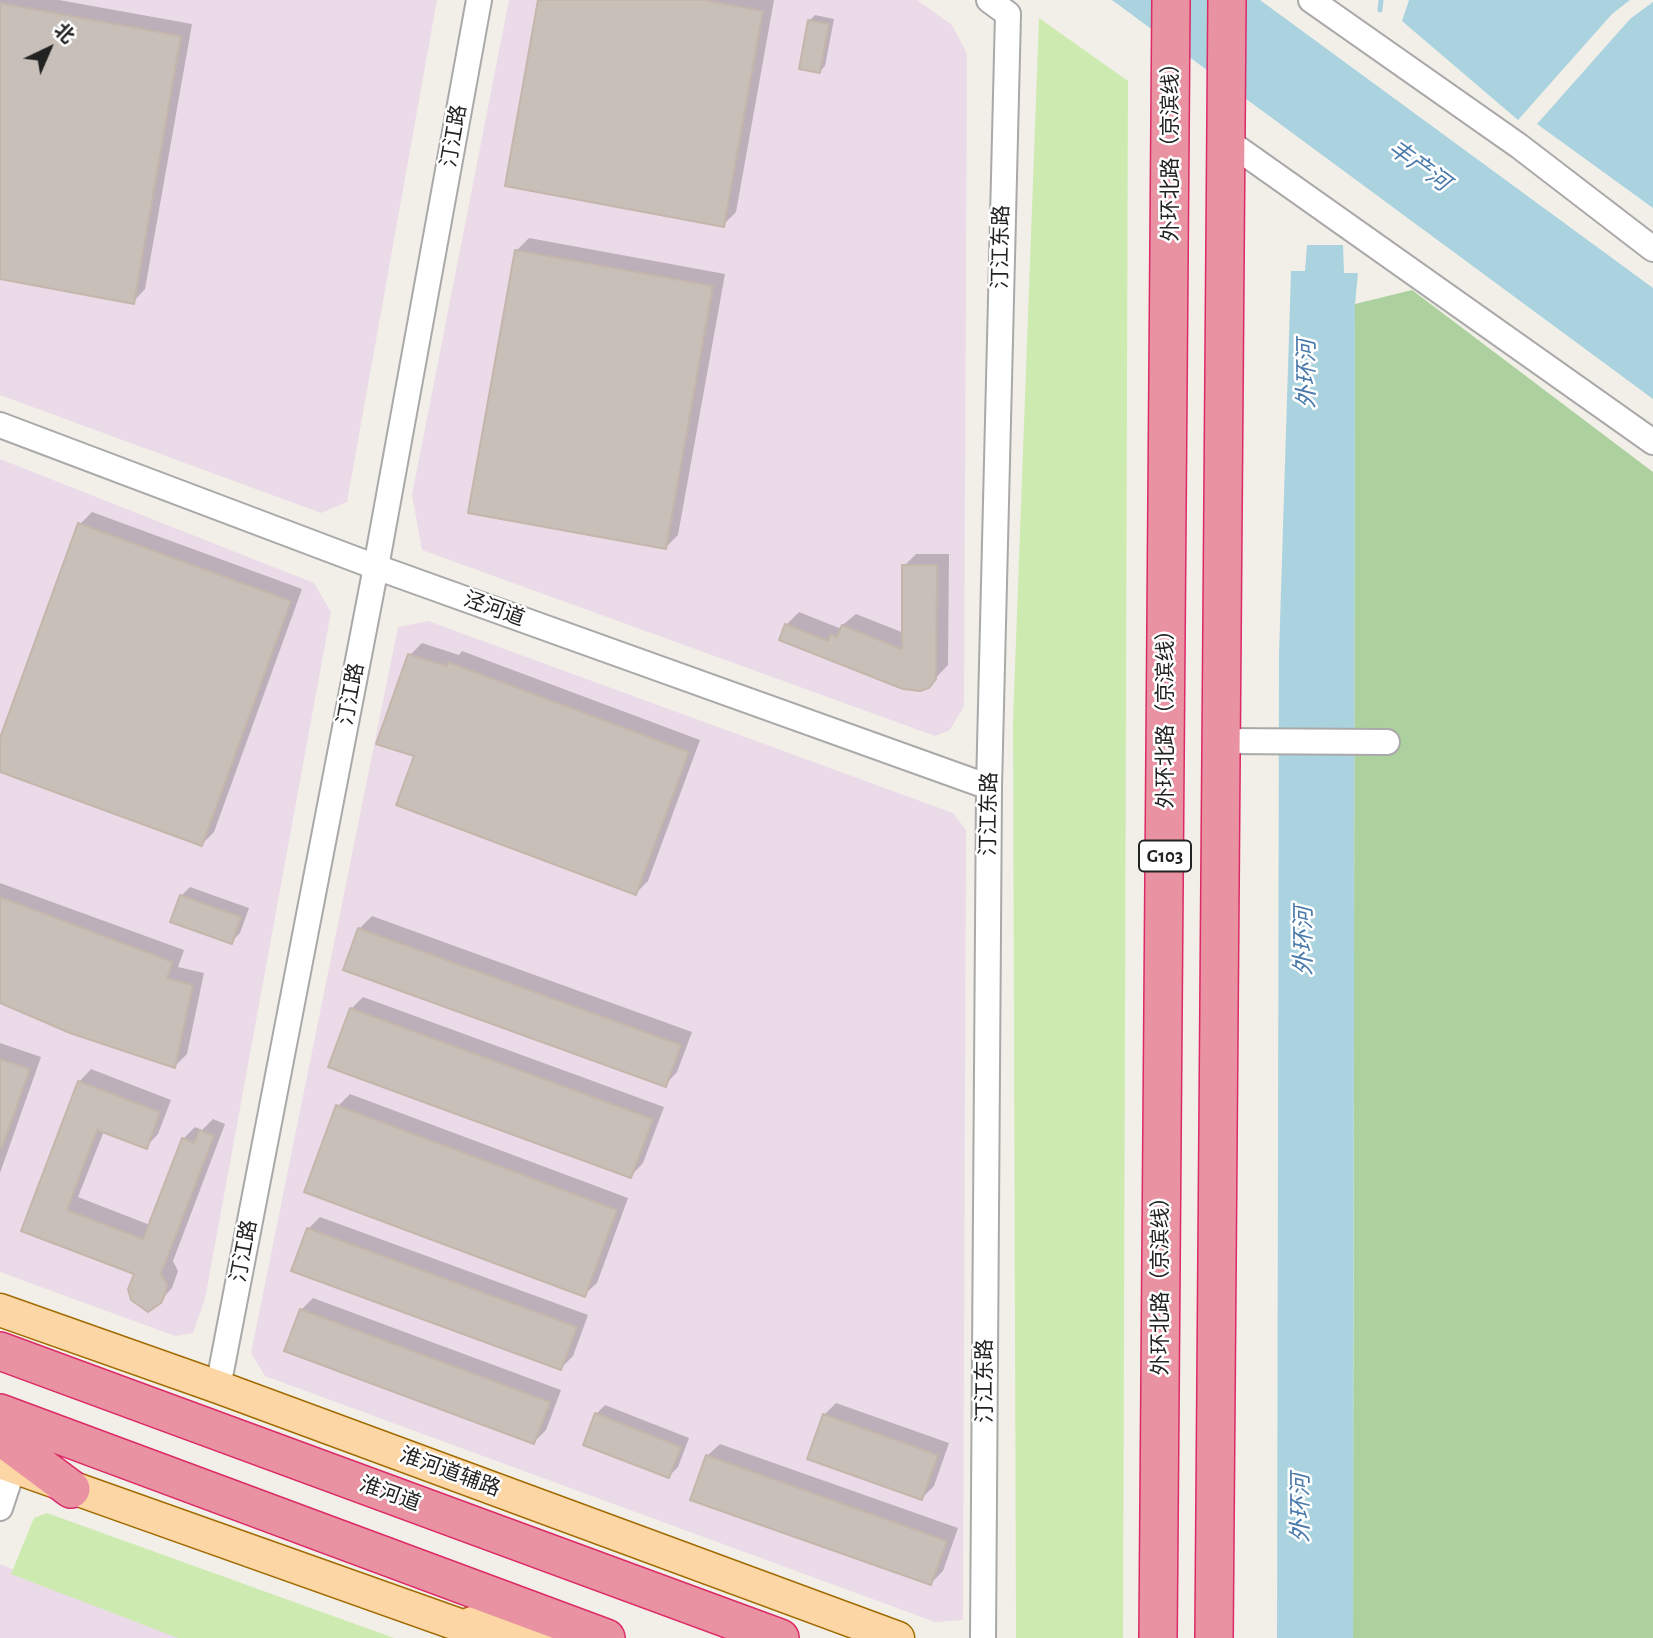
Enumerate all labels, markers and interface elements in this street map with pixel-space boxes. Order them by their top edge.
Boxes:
north arrow [14,14,84,84]
text: 北 [50,20,77,47]
street label: 外环北路（京滨线） [1158,53,1184,241]
street label: 汀江路 [436,103,472,169]
water label: 丰产河 [1383,135,1455,197]
street label: 汀江东路 [988,205,1014,289]
water label: 外环河 [1293,340,1321,408]
street label: 泾河道 [460,586,528,632]
street label: 外环北路（京滨线） [1153,620,1179,808]
street label: 汀江路 [333,661,369,727]
street label: 汀江东路 [976,772,1002,856]
road number: G103 [1139,841,1191,872]
water label: 外环河 [1290,907,1318,975]
street label: 外环北路（京滨线） [1148,1187,1174,1375]
street label: 汀江路 [226,1218,262,1284]
street label: 汀江东路 [972,1339,998,1423]
street label: 淮河道辅路 [396,1442,504,1502]
street label: 淮河道 [356,1471,424,1517]
water label: 外环河 [1287,1474,1315,1542]

